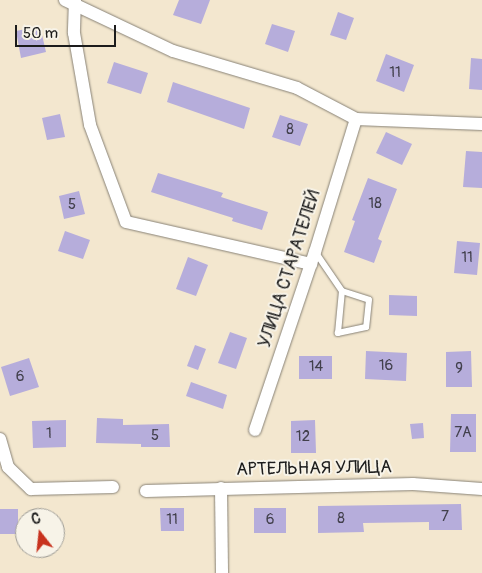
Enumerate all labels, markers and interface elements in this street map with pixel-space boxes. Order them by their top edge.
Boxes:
scale bar [18,15,119,47]
text: 50 m [23,24,58,43]
house number: 11 [389,64,401,82]
house number: 8 [286,121,294,139]
street label: УЛИЦА СТАРАТЕЛЕЙ [254,187,326,351]
house number: 18 [368,195,382,213]
house number: 5 [68,196,76,214]
house number: 11 [461,249,473,267]
house number: 16 [379,357,393,375]
house number: 14 [309,358,323,376]
house number: 9 [455,360,463,378]
house number: 6 [16,368,24,386]
house number: 7А [454,424,472,442]
house number: 1 [46,425,52,443]
house number: 5 [151,427,159,445]
house number: 12 [296,428,310,446]
street label: АРТЕЛЬНАЯ УЛИЦА [236,457,392,481]
north arrow [15,508,65,558]
house number: 7 [441,508,449,526]
text: С [29,510,42,528]
house number: 8 [337,510,345,528]
house number: 11 [166,511,178,529]
house number: 6 [266,511,274,529]

